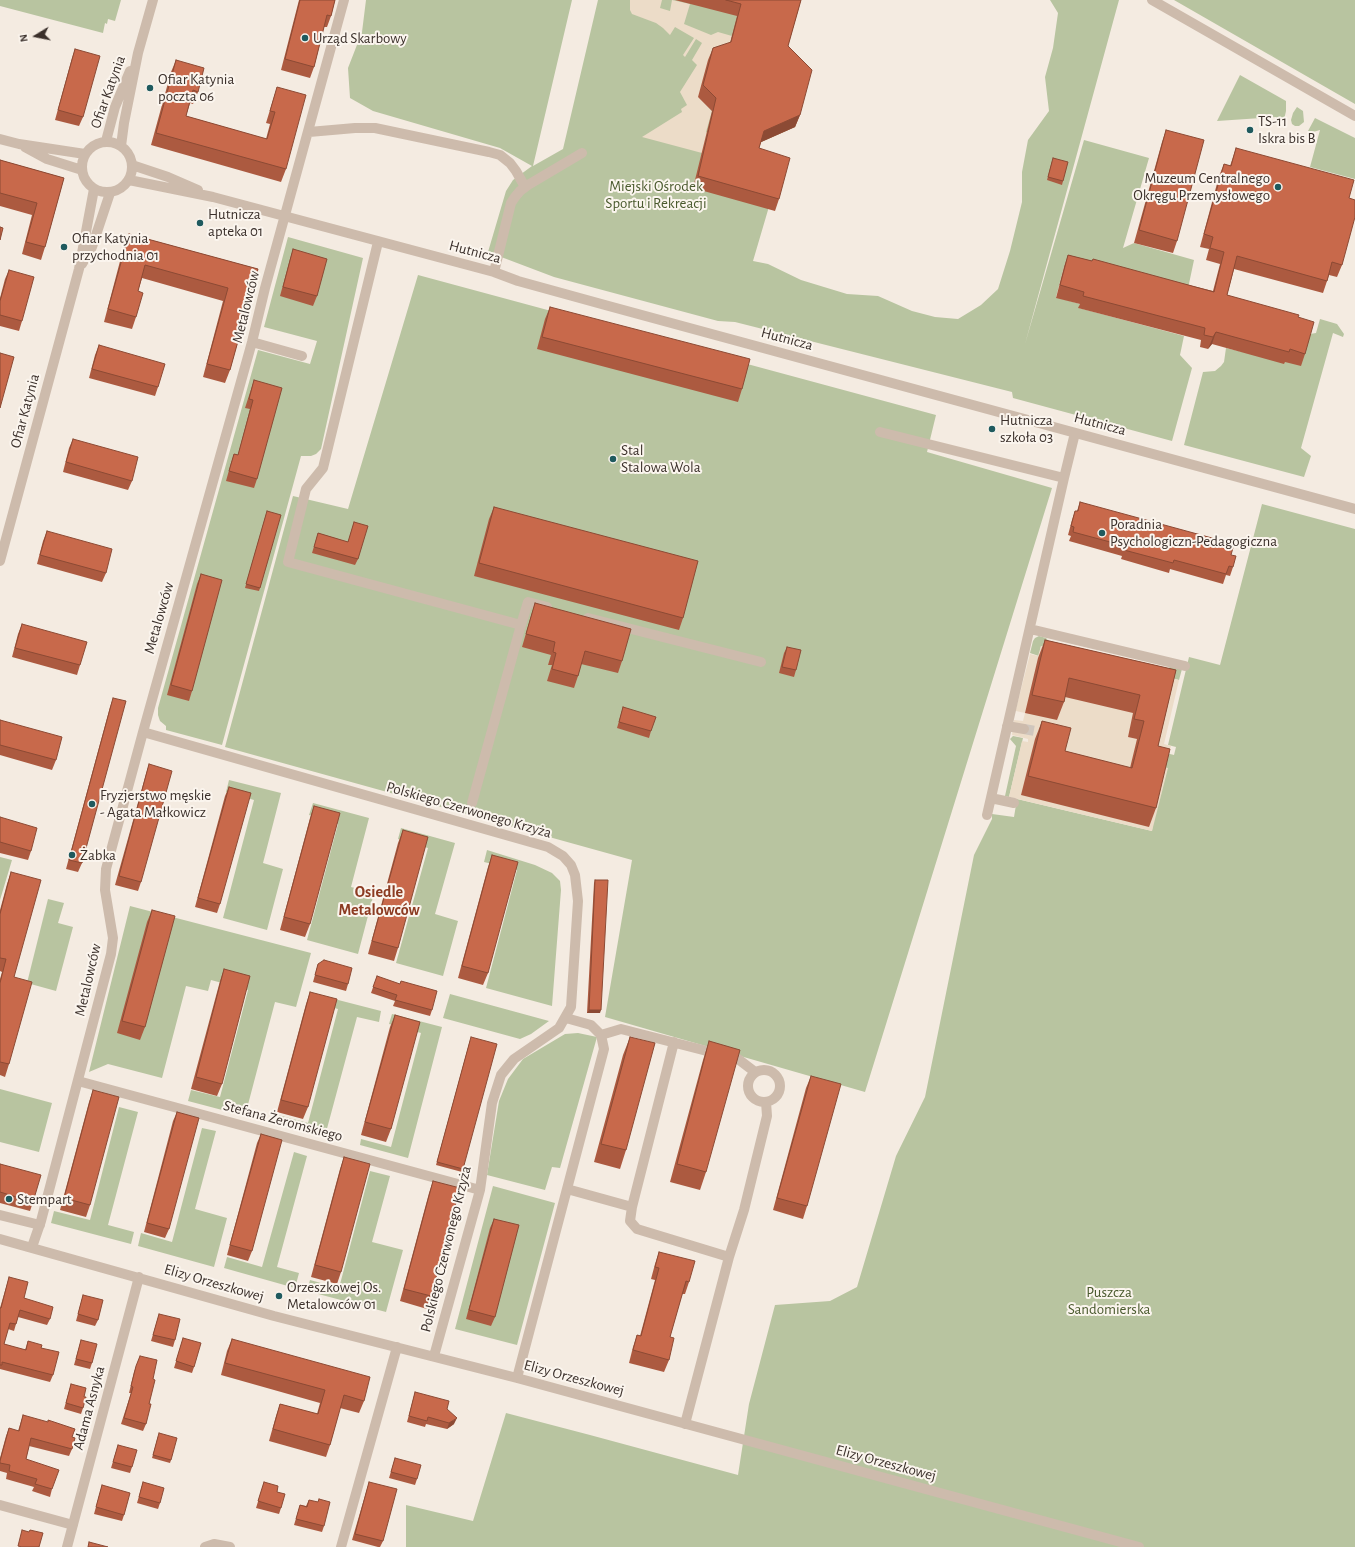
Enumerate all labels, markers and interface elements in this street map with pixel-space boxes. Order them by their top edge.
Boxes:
north arrow [16,16,56,56]
place label: Urząd Skarbowy [313,29,407,47]
text: N [18,33,30,43]
marker: Urząd Skarbowy [300,33,310,43]
street label: Ofiar Katynia [86,53,130,131]
place label: Ofiar Katynia poczta 06 [158,70,234,105]
marker: Ofiar Katynia poczta 06 [145,83,155,93]
place label: TS-11 Iskra bis B [1258,112,1316,147]
marker: TS-11 Iskra bis B [1245,125,1255,135]
place label: Muzeum Centralnego Okręgu Przemysłowego [1133,169,1270,204]
park label: Miejski Ośrodek Sportu i Rekreacji [605,177,707,212]
marker: Muzeum Centralnego Okręgu Przemysłowego [1273,182,1283,192]
place label: Hutnicza apteka 01 [208,205,263,240]
marker: Hutnicza apteka 01 [195,218,205,228]
place label: Ofiar Katynia przychodnia 01 [72,229,159,264]
street label: Hutnicza [447,236,503,268]
marker: Ofiar Katynia przychodnia 01 [59,242,69,252]
street label: Metalowców [228,269,264,345]
street label: Hutnicza [759,323,815,355]
street label: Ofiar Katynia [6,372,44,450]
street label: Hutnicza [1072,408,1128,440]
place label: Hutnicza szkoła 03 [1000,411,1053,446]
marker: Hutnicza szkoła 03 [987,424,997,434]
place label: Stal Stalowa Wola [621,441,701,476]
marker: Stal Stalowa Wola [608,454,618,464]
place label: Poradnia Psychologiczn-Pedagogiczna [1110,515,1277,550]
marker: Poradnia Psychologiczn-Pedagogiczna [1097,528,1107,538]
street label: Metalowców [140,580,178,656]
street label: Polskiego Czerwonego Krzyża [384,778,554,842]
place label: Fryzjerstwo męskie - Agata Małkowicz [100,786,211,821]
marker: Fryzjerstwo męskie - Agata Małkowicz [87,799,97,809]
place label: Żabka [80,846,116,864]
marker: Żabka [67,850,77,860]
district label: Osiedle Metalowców [338,882,420,920]
street label: Metalowców [71,942,105,1018]
street label: Stefana Żeromskiego [221,1096,345,1146]
street label: Polskiego Czerwonego Krzyża [417,1164,475,1334]
place label: Stempart [17,1190,72,1208]
marker: Stempart [4,1194,14,1204]
street label: Elizy Orzeszkowej [162,1260,266,1306]
place label: Orzeszkowej Os. Metalowców 01 [287,1278,381,1313]
park label: Puszcza Sandomierska [1068,1283,1150,1318]
marker: Orzeszkowej Os. Metalowców 01 [274,1291,284,1301]
street label: Elizy Orzeszkowej [522,1356,626,1400]
street label: Adama Asnyka [69,1364,109,1452]
street label: Elizy Orzeszkowej [834,1441,938,1485]

